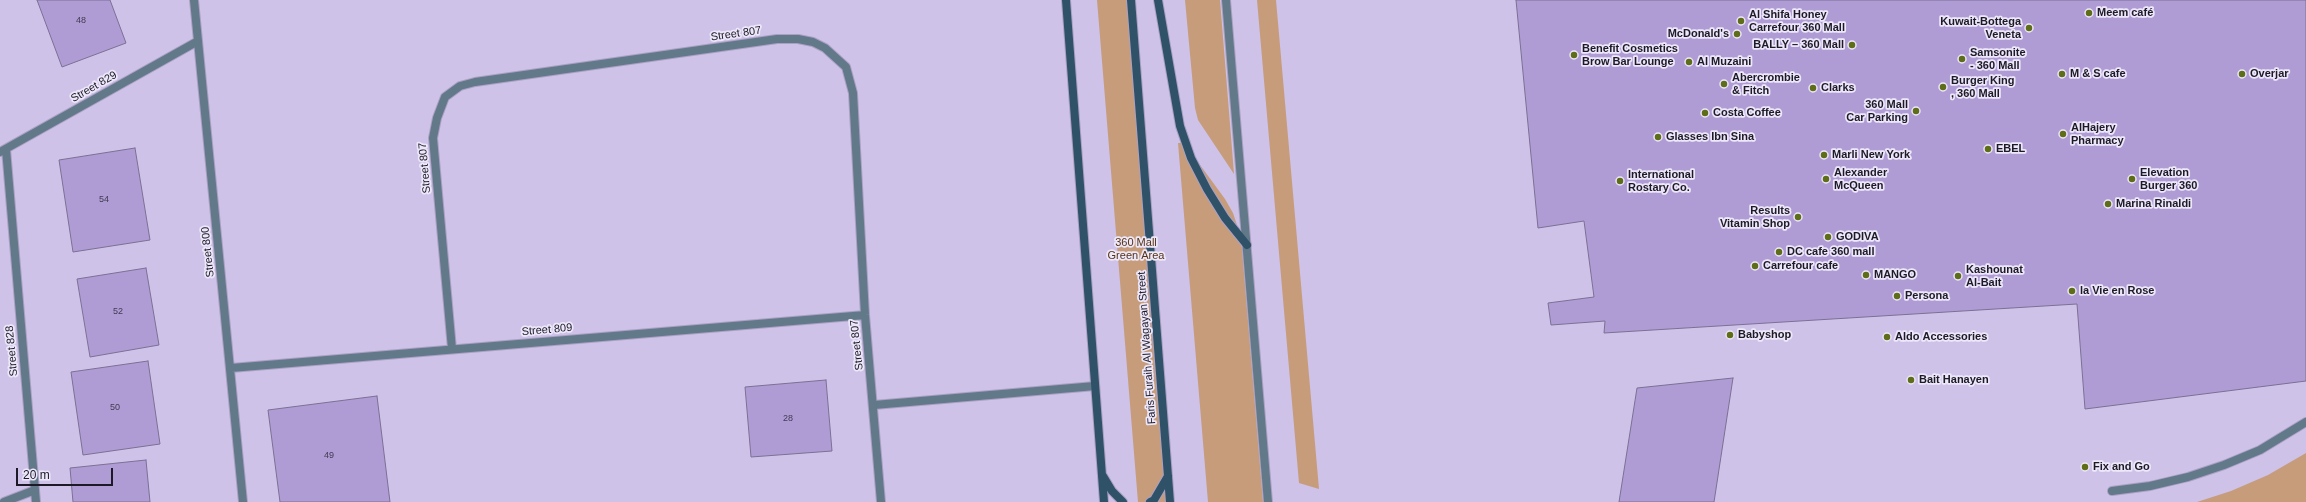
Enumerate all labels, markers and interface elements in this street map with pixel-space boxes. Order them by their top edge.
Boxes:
place label: Meem café [2097,6,2153,20]
place label: Al Shifa Honey Carrefour 360 Mall [1749,8,1845,34]
marker: Meem café [2084,8,2094,18]
place label: Kuwait-Bottega Veneta [1940,15,2021,41]
house number: 48 [76,16,86,26]
marker: Al Shifa Honey Carrefour 360 Mall [1736,16,1746,26]
marker: Kuwait-Bottega Veneta [2024,23,2034,33]
street label: Street 807 [710,24,762,44]
place label: McDonald's [1668,27,1729,41]
marker: McDonald's [1732,29,1742,39]
place label: BALLY – 360 Mall [1753,38,1844,52]
marker: BALLY – 360 Mall [1847,40,1857,50]
place label: Benefit Cosmetics Brow Bar Lounge [1582,42,1678,68]
place label: Samsonite - 360 Mall [1970,46,2026,72]
marker: Benefit Cosmetics Brow Bar Lounge [1569,50,1579,60]
marker: Samsonite - 360 Mall [1957,54,1967,64]
place label: Al Muzaini [1697,55,1751,69]
marker: Al Muzaini [1684,57,1694,67]
place label: M & S cafe [2070,67,2126,81]
place label: Overjar [2250,67,2289,81]
street label: Street 829 [69,69,119,105]
marker: M & S cafe [2057,69,2067,79]
marker: Overjar [2237,69,2247,79]
place label: Abercrombie & Fitch [1732,71,1800,97]
place label: Burger King , 360 Mall [1951,74,2015,100]
marker: Abercrombie & Fitch [1719,79,1729,89]
place label: Clarks [1821,81,1855,95]
marker: Burger King , 360 Mall [1938,82,1948,92]
marker: Clarks [1808,83,1818,93]
place label: 360 Mall Car Parking [1846,98,1908,124]
place label: Costa Coffee [1713,106,1781,120]
marker: 360 Mall Car Parking [1911,106,1921,116]
marker: Costa Coffee [1700,108,1710,118]
place label: AlHajery Pharmacy [2071,121,2124,147]
marker: AlHajery Pharmacy [2058,129,2068,139]
place label: Glasses Ibn Sina [1666,130,1754,144]
marker: Glasses Ibn Sina [1653,132,1663,142]
street label: Street 807 [416,142,434,194]
place label: EBEL [1996,142,2025,156]
marker: EBEL [1983,144,1993,154]
place label: Marli New York [1832,148,1910,162]
marker: Marli New York [1819,150,1829,160]
place label: Alexander McQueen [1834,166,1887,192]
place label: Elevation Burger 360 [2140,166,2197,192]
place label: International Rostary Co. [1628,168,1694,194]
marker: Alexander McQueen [1821,174,1831,184]
marker: Elevation Burger 360 [2127,174,2137,184]
marker: International Rostary Co. [1615,176,1625,186]
house number: 54 [99,195,109,205]
place label: Marina Rinaldi [2116,197,2191,211]
marker: Marina Rinaldi [2103,199,2113,209]
place label: Results Vitamin Shop [1720,204,1790,230]
marker: Results Vitamin Shop [1793,212,1803,222]
street label: Street 800 [199,226,217,278]
place label: GODIVA [1836,230,1879,244]
marker: GODIVA [1823,232,1833,242]
park label: 360 Mall Green Area [1108,236,1164,262]
place label: DC cafe 360 mall [1787,245,1874,259]
marker: DC cafe 360 mall [1774,247,1784,257]
place label: Carrefour cafe [1763,259,1838,273]
marker: Carrefour cafe [1750,261,1760,271]
place label: Kashounat Al-Bait [1966,263,2023,289]
place label: MANGO [1874,268,1916,282]
marker: MANGO [1861,270,1871,280]
street label: Faris Furaih Al Wagayan Street [1135,271,1159,425]
marker: Kashounat Al-Bait [1953,271,1963,281]
place label: la Vie en Rose [2080,284,2154,298]
marker: la Vie en Rose [2067,286,2077,296]
place label: Persona [1905,289,1948,303]
marker: Persona [1892,291,1902,301]
house number: 52 [113,307,123,317]
street label: Street 807 [848,319,866,371]
street label: Street 809 [521,321,573,339]
street label: Street 828 [3,325,21,377]
place label: Babyshop [1738,328,1791,342]
marker: Babyshop [1725,330,1735,340]
place label: Aldo Accessories [1895,330,1987,344]
marker: Aldo Accessories [1882,332,1892,342]
place label: Bait Hanayen [1919,373,1989,387]
marker: Bait Hanayen [1906,375,1916,385]
house number: 50 [110,403,120,413]
house number: 28 [783,414,793,424]
house number: 49 [324,451,334,461]
scale bar [18,460,115,486]
place label: Fix and Go [2093,460,2150,474]
marker: Fix and Go [2080,462,2090,472]
text: 20 m [23,468,50,482]

